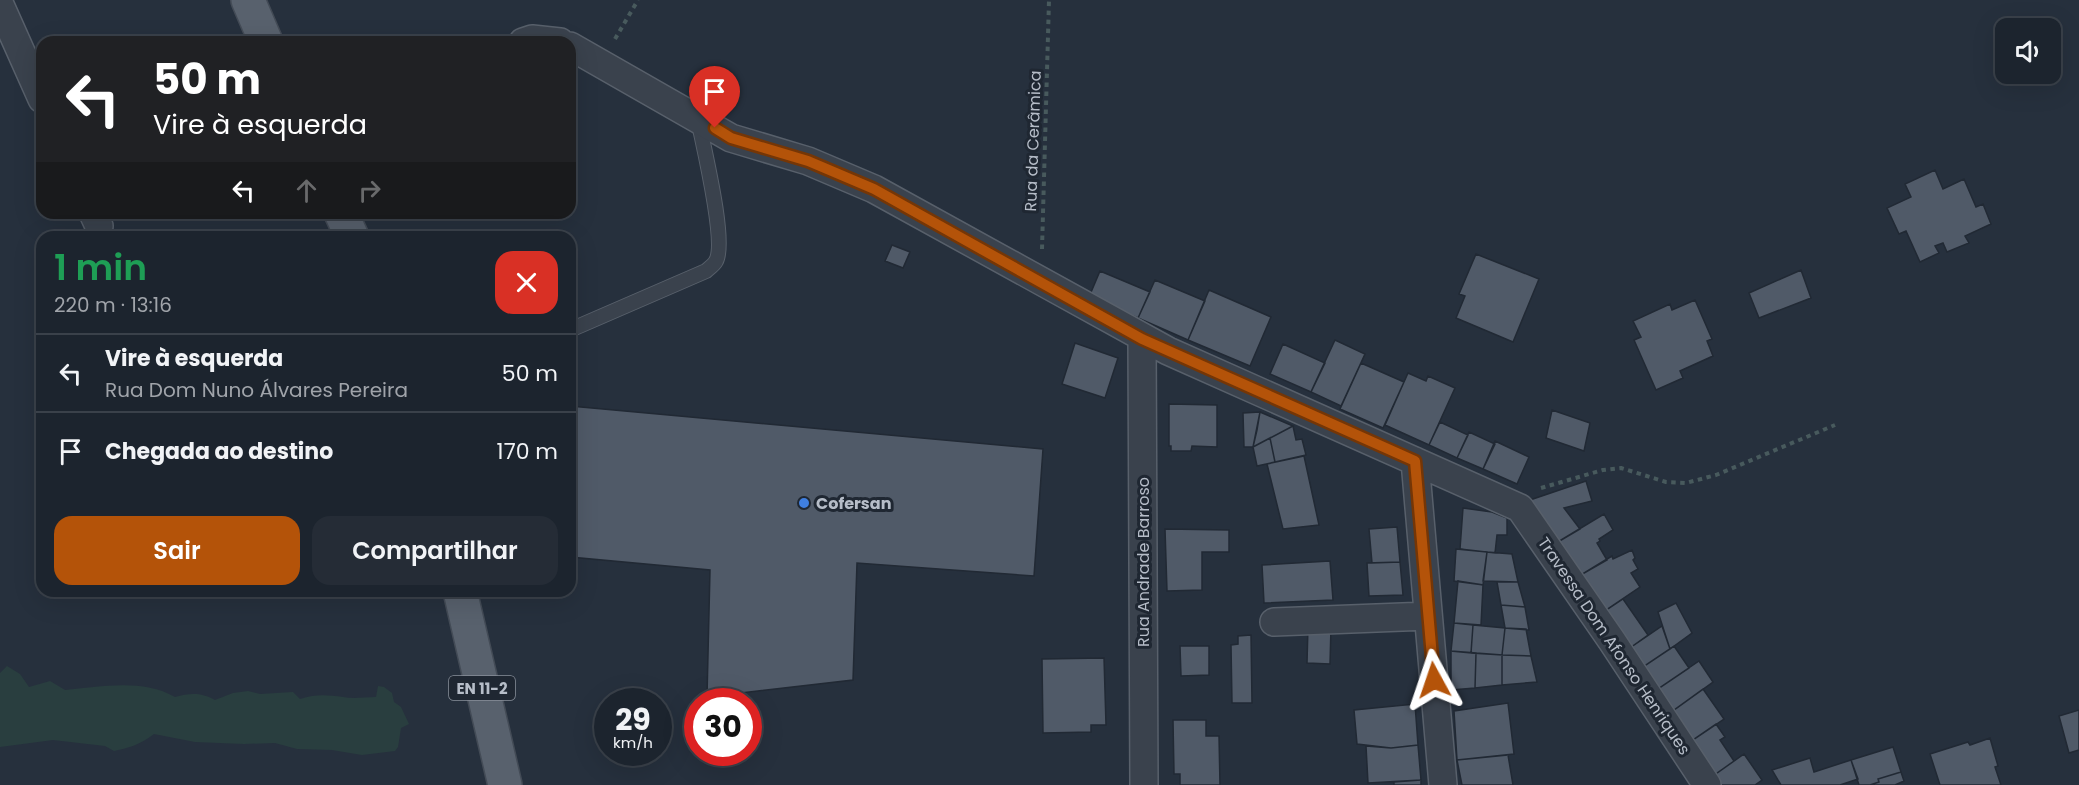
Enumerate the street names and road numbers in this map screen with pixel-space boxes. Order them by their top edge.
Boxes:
street label: Rua da Cerâmica [1019,70,1047,212]
street label: Rua Andrade Barroso [1132,477,1155,647]
street label: Travessa Dom Afonso Henriques [1532,533,1696,759]
road number: EN 11-2 [449,676,515,700]

